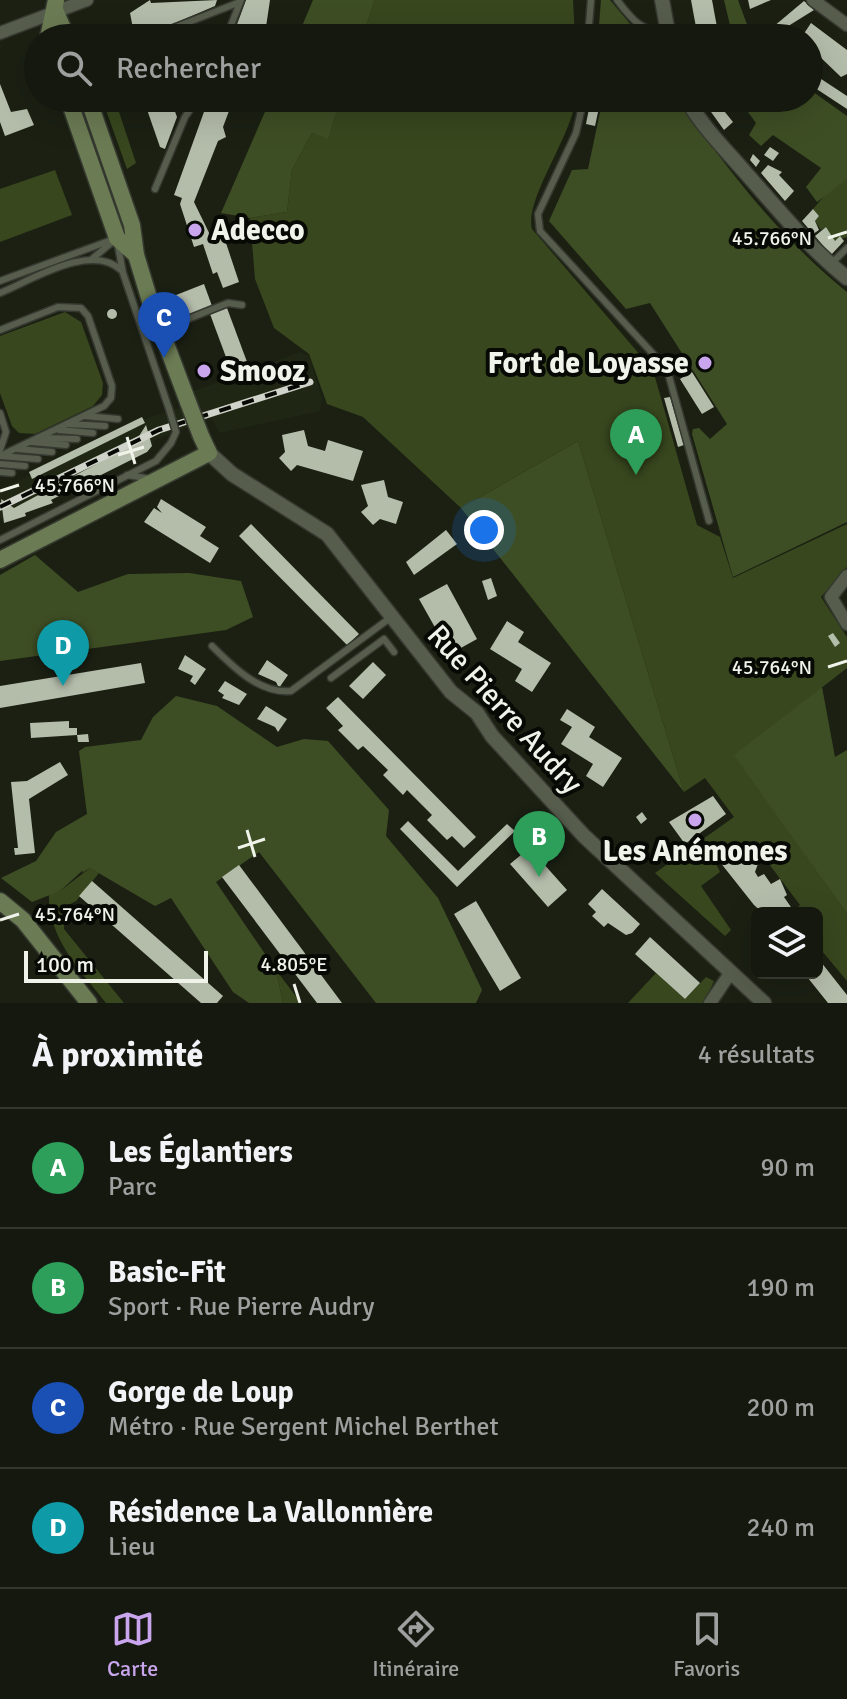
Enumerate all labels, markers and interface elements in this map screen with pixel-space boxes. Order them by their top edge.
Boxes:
search box [24,24,823,112]
icon: search [52,46,96,90]
text: Rechercher [116,50,261,87]
place label: Adecco [211,212,305,249]
marker: Adecco [186,221,204,239]
text: 45.766°N [732,226,812,251]
pin: C [138,292,190,358]
place label: Fort de Loyasse [488,345,689,382]
place label: Smooz [220,353,306,390]
marker: Fort de Loyasse [696,354,714,372]
marker: Smooz [195,362,213,380]
pin: A [610,409,662,475]
text: 45.766°N [35,473,115,498]
your location [464,510,504,550]
street label: Rue Pierre Audry [419,617,590,802]
pin: D [37,620,89,686]
text: 45.764°N [732,655,812,680]
pin: B [513,811,565,877]
marker: Les Anémones [686,811,704,829]
place label: Les Anémones [602,833,788,870]
text: 45.764°N [35,902,115,927]
map controls [751,907,823,979]
button: layers [751,907,823,979]
scale bar [24,947,208,983]
text: 100 m [36,951,94,978]
text: 4.805°E [260,952,328,977]
text: À proximité [32,1034,203,1076]
text: 4 résultats [698,1039,815,1071]
text: Les Églantiers [108,1134,293,1171]
text: A [50,1152,66,1184]
text: 90 m [760,1152,815,1184]
text: Parc [108,1171,157,1203]
text: Basic-Fit [108,1254,226,1291]
text: B [50,1272,66,1304]
text: 190 m [746,1272,815,1304]
text: Sport · Rue Pierre Audry [108,1291,374,1323]
text: Gorge de Loup [108,1374,294,1411]
text: C [50,1392,66,1424]
text: 200 m [746,1392,815,1424]
text: Métro · Rue Sergent Michel Berthet [108,1411,499,1443]
text: Résidence La Vallonnière [108,1494,433,1531]
text: D [49,1512,67,1544]
text: 240 m [746,1512,815,1544]
text: Lieu [108,1531,155,1563]
tab: Carte [107,1607,158,1682]
tab: Itinéraire [372,1607,459,1682]
tab: Favoris [673,1607,740,1682]

